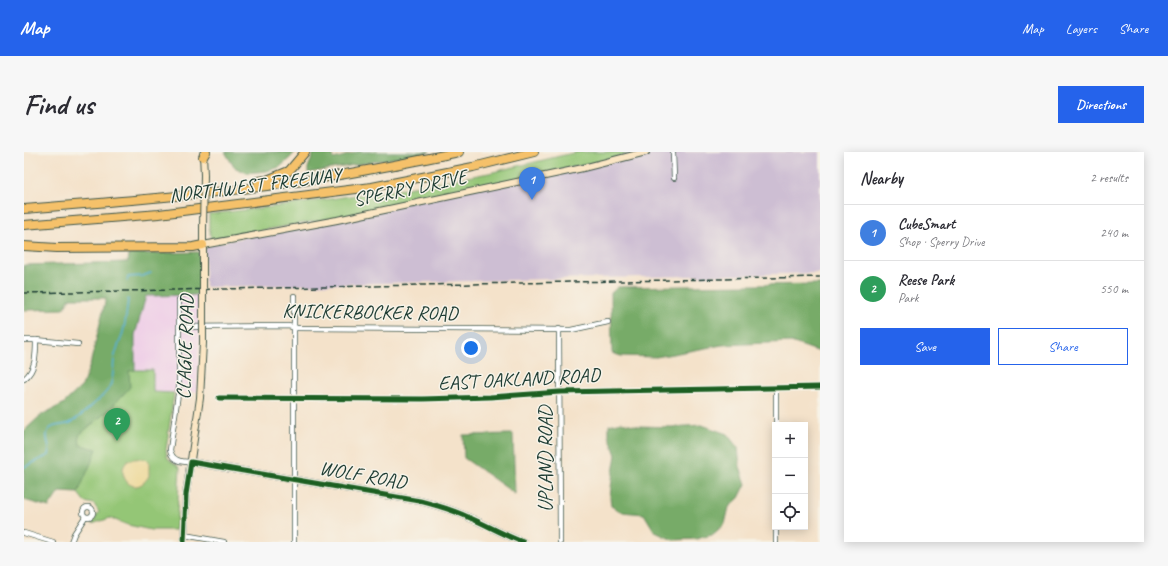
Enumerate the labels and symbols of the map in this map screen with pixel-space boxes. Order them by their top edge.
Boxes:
street label: NORTHWEST FREEWAY [168,162,345,208]
street label: SPERRY DRIVE [351,163,472,212]
pin: 1 [519,167,545,200]
street label: CLAGUE ROAD [171,293,199,400]
street label: KNICKERBOCKER ROAD [282,298,459,326]
your location [461,338,481,358]
street label: EAST OAKLAND ROAD [437,362,602,396]
street label: UPLAND ROAD [533,404,558,512]
pin: 2 [104,408,130,441]
street label: WOLF ROAD [318,455,410,495]

